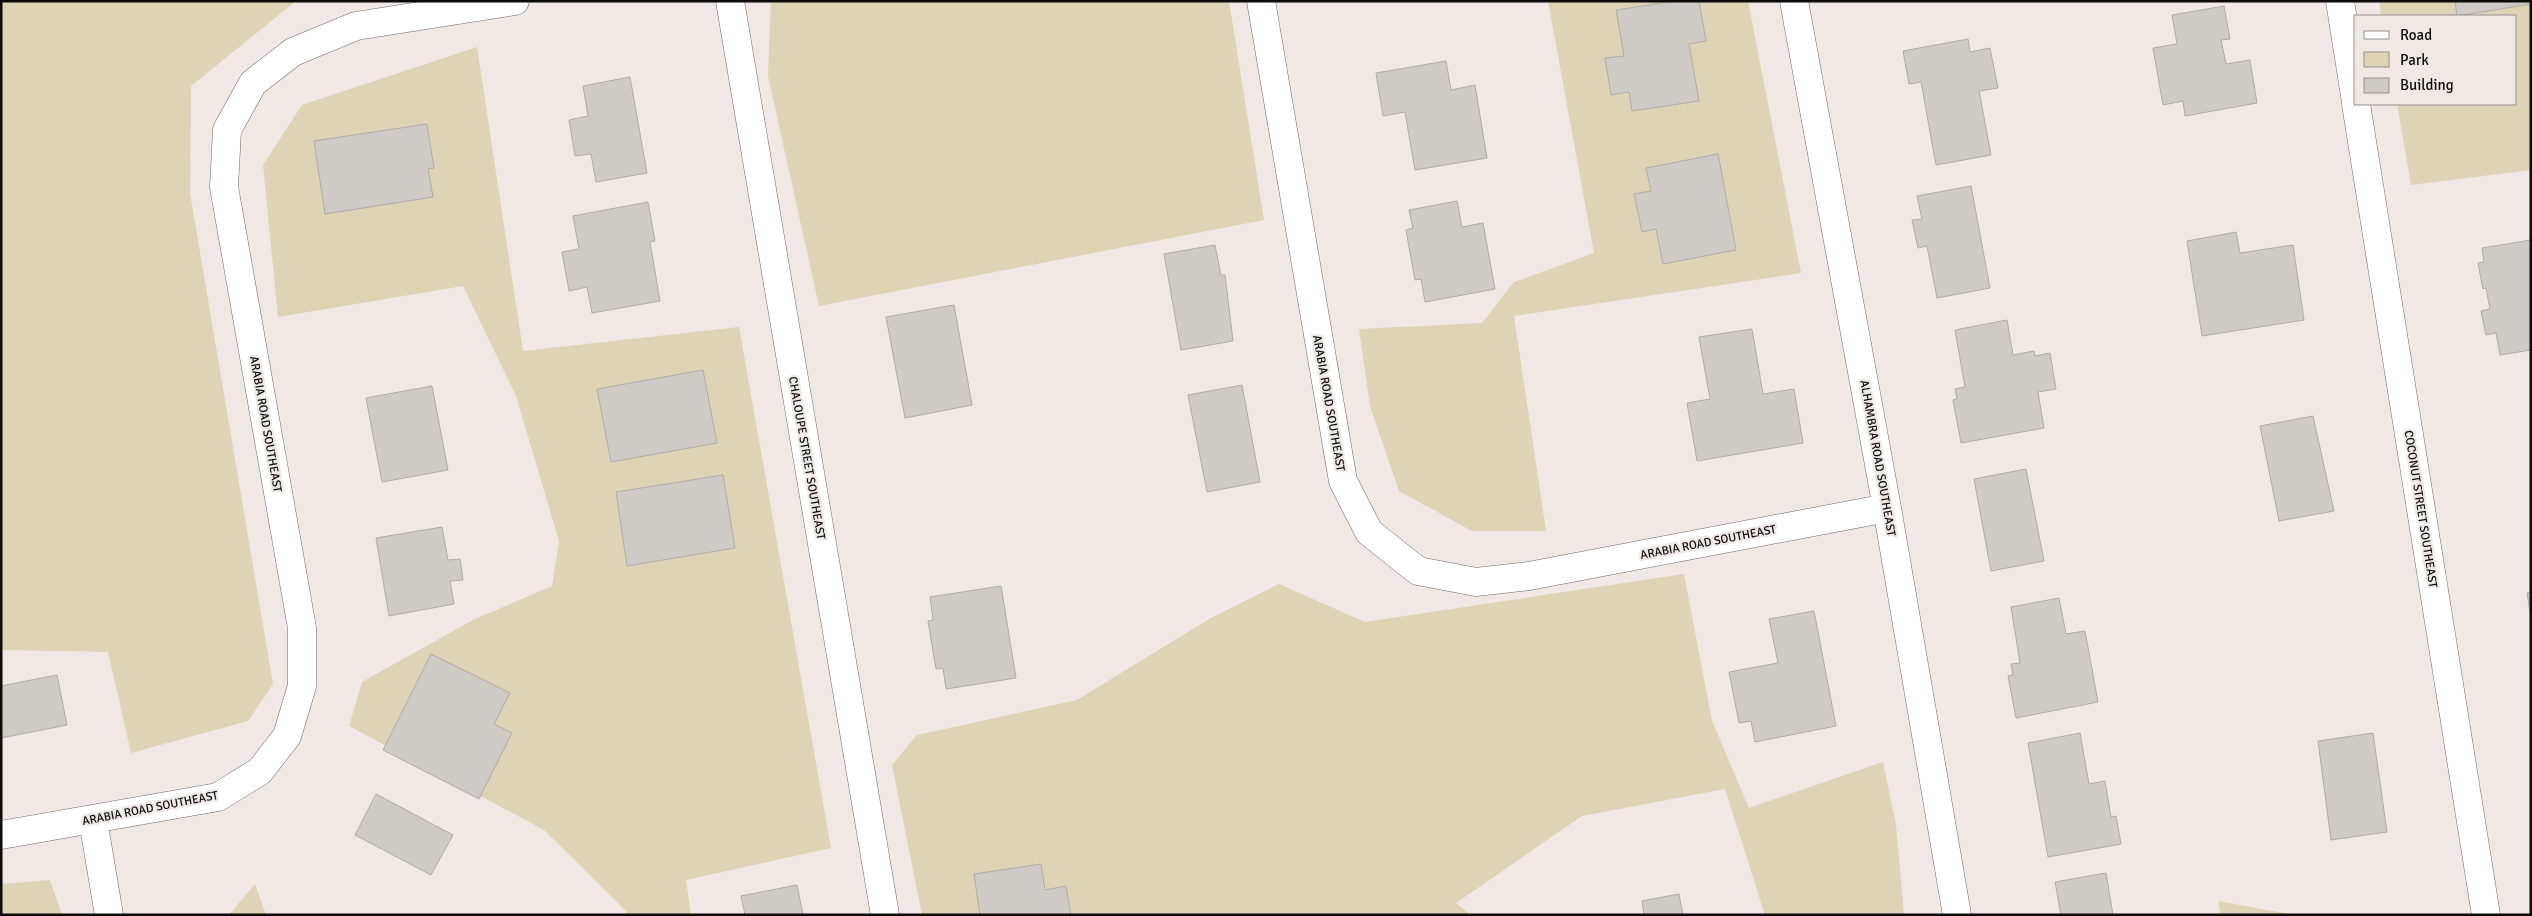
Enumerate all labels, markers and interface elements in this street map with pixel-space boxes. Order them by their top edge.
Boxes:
legend [2354,15,2517,105]
text: Road [2400,26,2432,44]
text: Park [2400,51,2429,69]
text: Building [2400,76,2454,94]
street label: ARABIA ROAD SOUTHEAST [1309,334,1348,472]
street label: ARABIA ROAD SOUTHEAST [246,355,285,493]
street label: CHALOUPE STREET SOUTHEAST [785,375,828,541]
street label: ALHAMBRA ROAD SOUTHEAST [1856,379,1899,538]
street label: COCONUT STREET SOUTHEAST [2401,429,2440,589]
street label: ARABIA ROAD SOUTHEAST [1639,522,1777,563]
street label: ARABIA ROAD SOUTHEAST [81,788,219,829]

